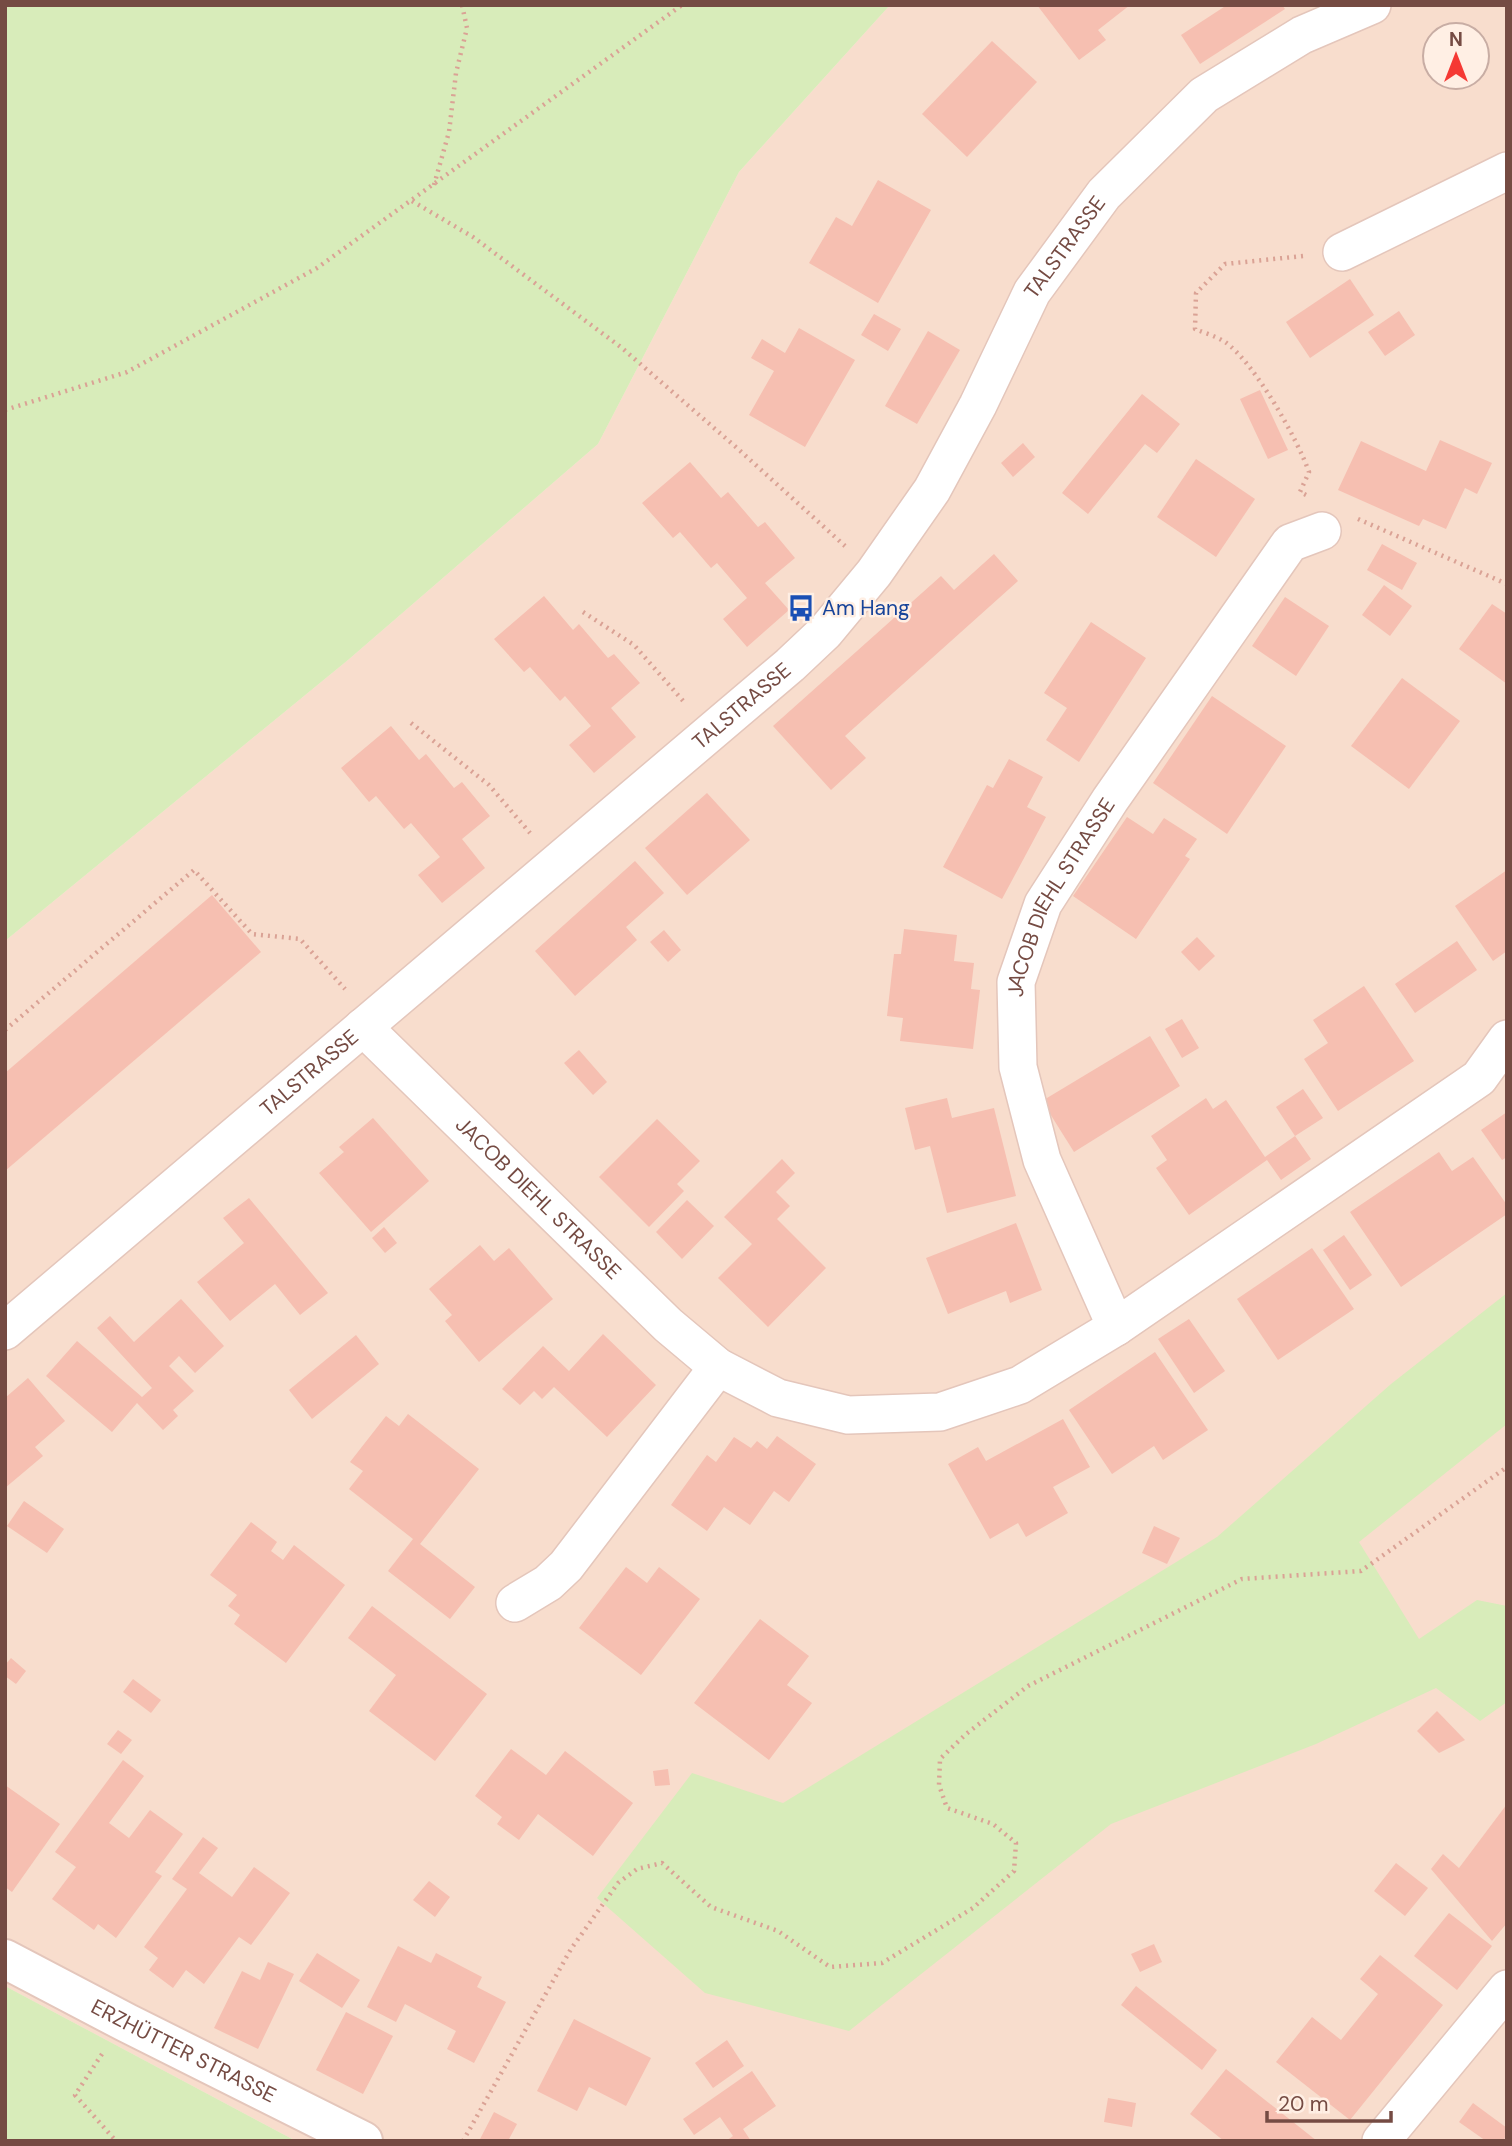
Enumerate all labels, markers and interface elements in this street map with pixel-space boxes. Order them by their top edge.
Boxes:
north arrow [1421,21,1491,91]
text: N [1449,27,1463,52]
street label: TALSTRASSE [1018,190,1112,304]
bus stop icon: Am Hang [786,593,816,623]
place label: Am Hang [822,594,910,622]
street label: TALSTRASSE [686,656,797,756]
street label: JACOB DIEHL STRASSE [1001,793,1122,998]
street label: TALSTRASSE [254,1023,364,1123]
street label: JACOB DIEHL STRASSE [449,1111,627,1286]
street label: ERZHÜTTER STRASSE [86,1993,281,2109]
scale bar [1267,2080,1391,2124]
text: 20 m [1278,2090,1329,2118]

